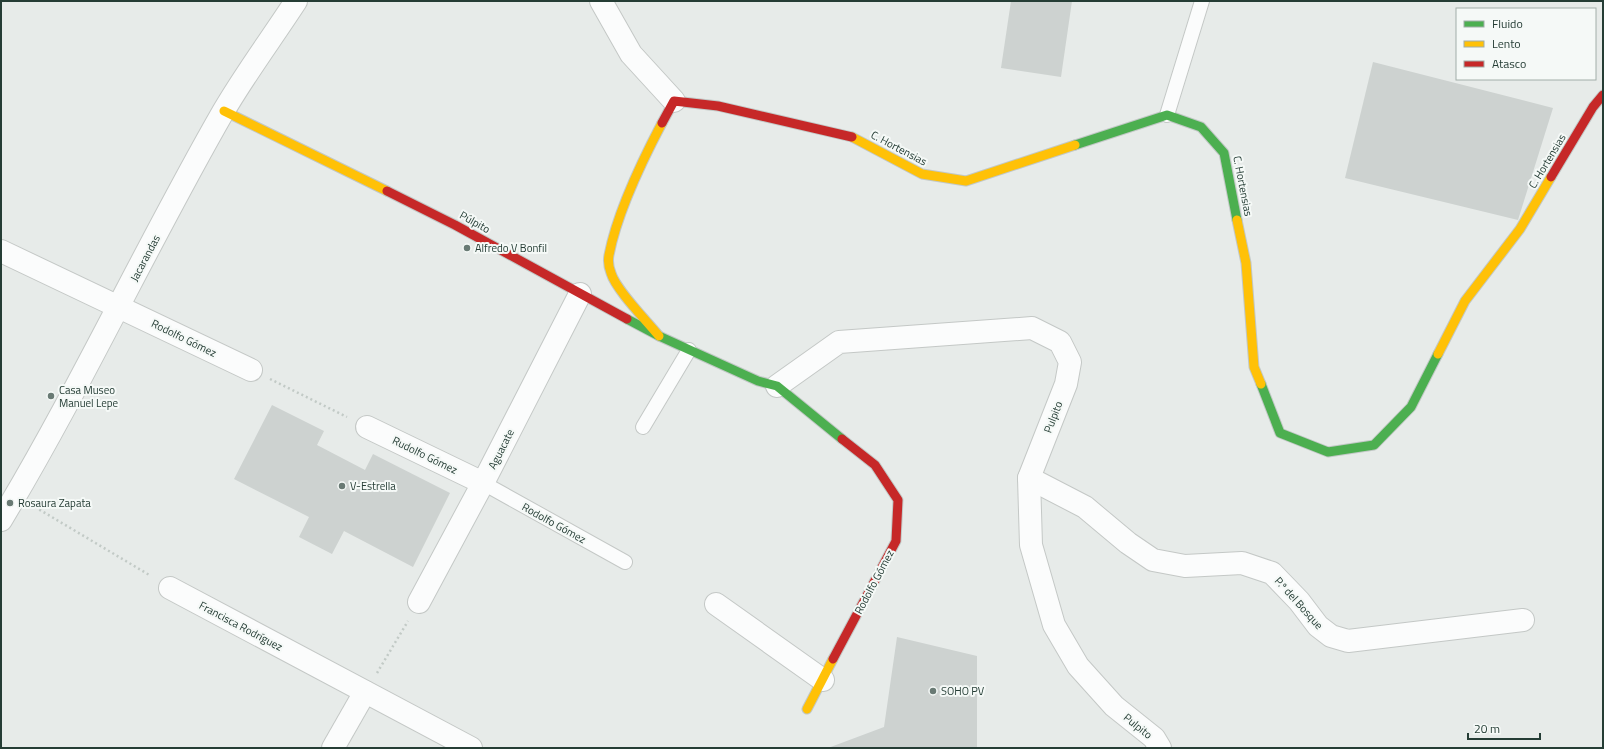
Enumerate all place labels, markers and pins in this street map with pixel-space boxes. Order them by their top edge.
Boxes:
place label: Alfredo V Bonfil [475,240,547,256]
marker: Alfredo V Bonfil [462,243,472,253]
place label: Casa Museo Manuel Lepe [59,382,119,411]
marker: Casa Museo Manuel Lepe [46,391,56,401]
place label: V-Estrella [350,478,396,494]
marker: V-Estrella [337,481,347,491]
place label: Rosaura Zapata [18,495,91,511]
marker: Rosaura Zapata [5,498,15,508]
place label: SOHO PV [941,683,985,699]
marker: SOHO PV [928,686,938,696]

